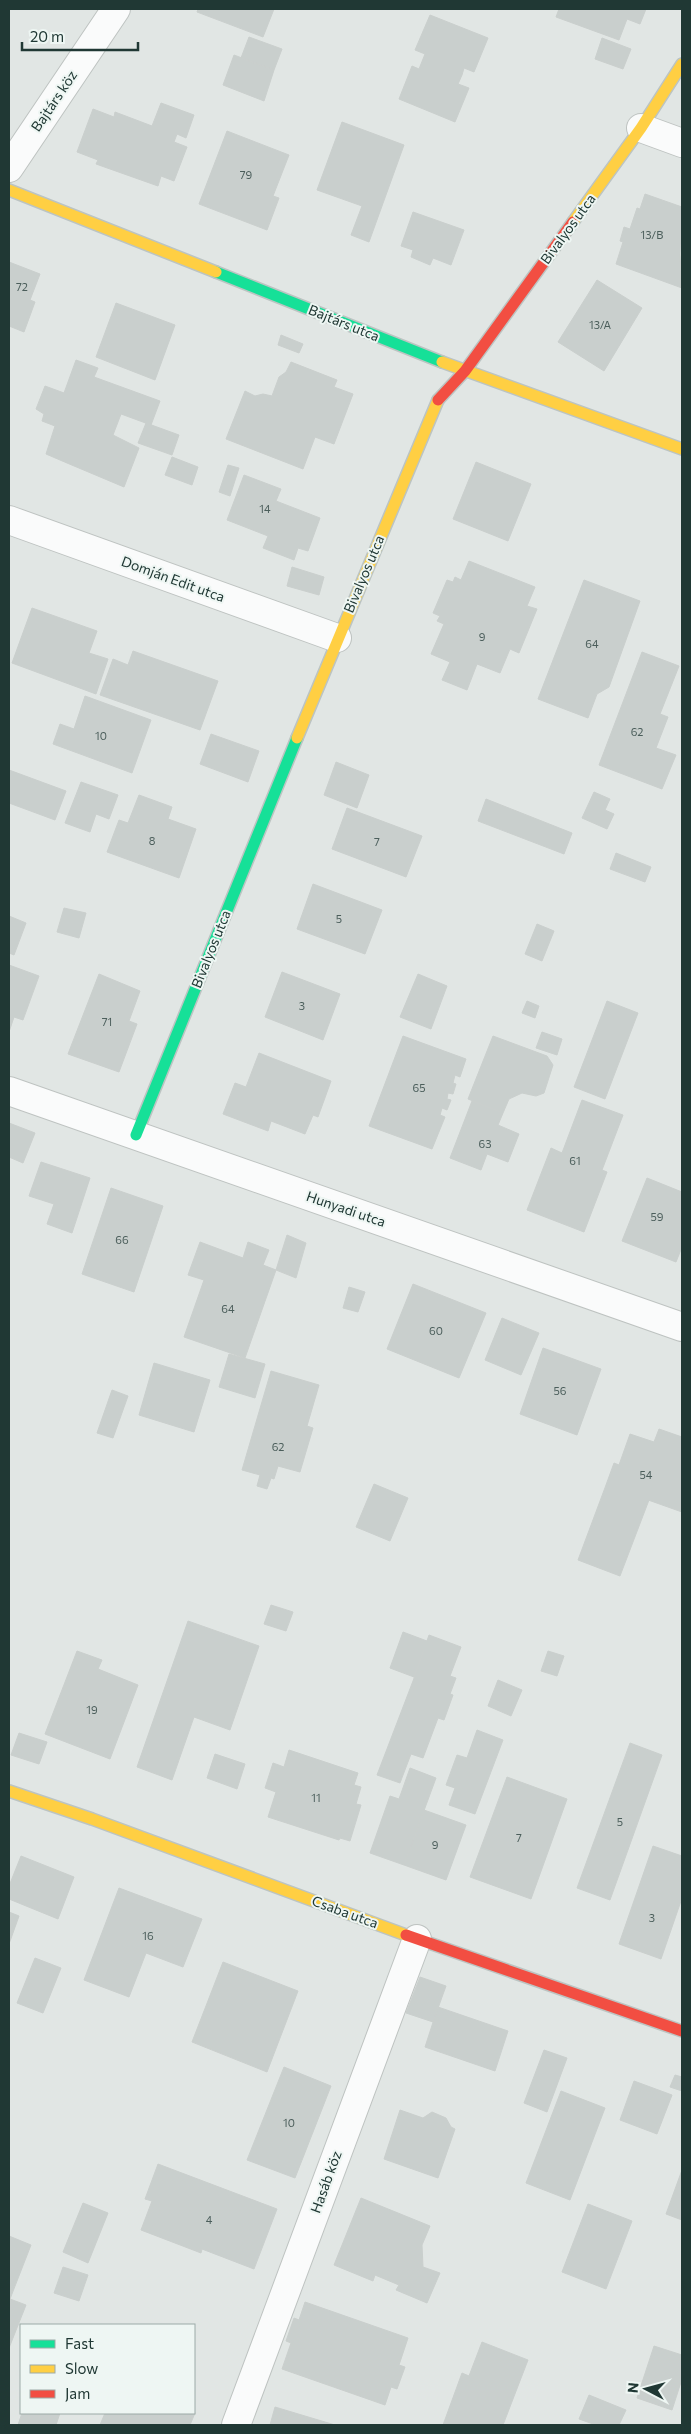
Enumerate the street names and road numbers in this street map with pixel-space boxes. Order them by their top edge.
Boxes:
street label: Bajtárs köz [27,67,80,134]
street label: Bivalyos utca [536,190,599,267]
street label: Bajtárs utca [306,301,382,344]
street label: Bivalyos utca [340,532,387,615]
street label: Domján Edit utca [119,552,227,605]
street label: Bivalyos utca [187,907,234,990]
street label: Hunyadi utca [304,1187,388,1230]
street label: Csaba utca [310,1892,381,1931]
street label: Hasáb köz [306,2148,345,2215]

